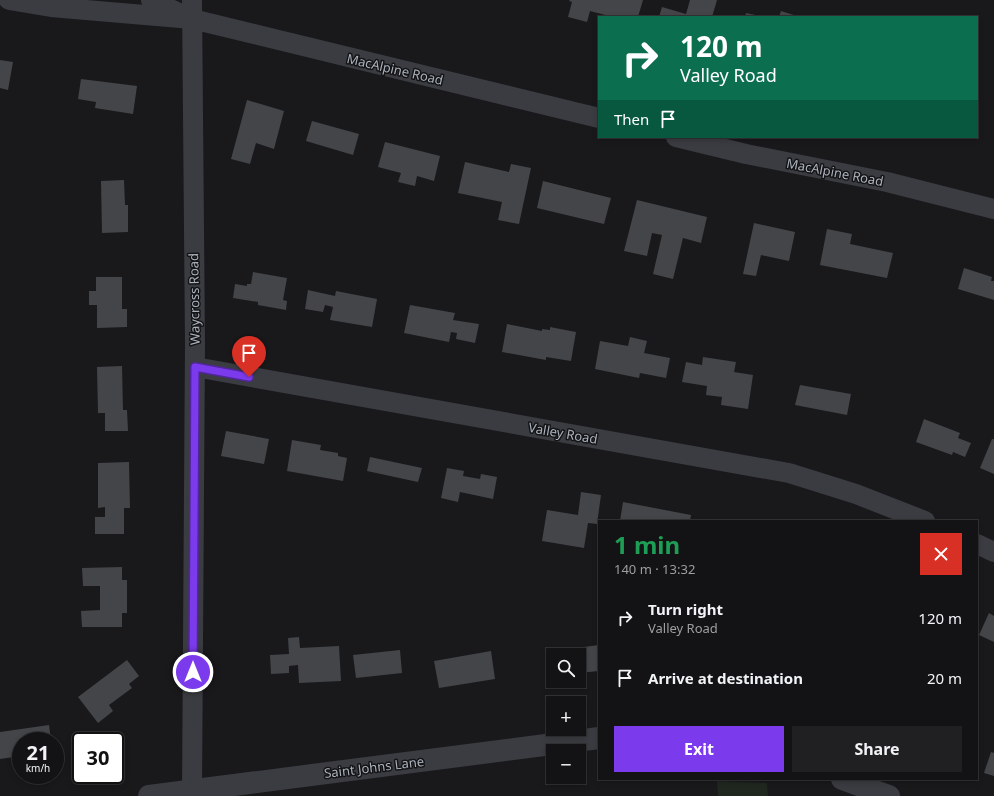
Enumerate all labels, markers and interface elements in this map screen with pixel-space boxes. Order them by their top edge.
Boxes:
text: 120 m [680,27,763,65]
icon: right [614,32,666,84]
street label: MacAlpine Road [345,49,445,89]
text: Valley Road [680,63,777,87]
icon: arrive [657,108,679,130]
text: Then [614,109,649,129]
street label: MacAlpine Road [785,154,885,190]
street label: Waycross Road [184,253,204,345]
pin [232,336,266,377]
icon: arrive [238,342,260,364]
street label: Valley Road [527,418,599,448]
text: 1 min [614,528,680,561]
button: close [920,533,962,575]
text: 140 m · 13:32 [614,560,695,578]
text: Turn right [648,599,723,619]
icon: right [614,607,636,629]
text: 120 m [918,608,962,628]
text: Valley Road [648,619,718,637]
map controls [546,648,586,784]
button: search [546,648,586,688]
position arrow [172,651,214,693]
icon: arrive [614,667,636,689]
text: Arrive at destination [648,668,803,688]
text: 20 m [927,668,962,688]
button: + [546,696,586,736]
button: Exit [614,726,784,772]
button: Share [792,726,962,772]
speed limit sign: 30 [72,732,124,784]
text: 21 [27,739,49,766]
button: − [546,744,586,784]
street label: Saint Johns Lane [323,752,425,782]
text: km/h [26,761,50,775]

